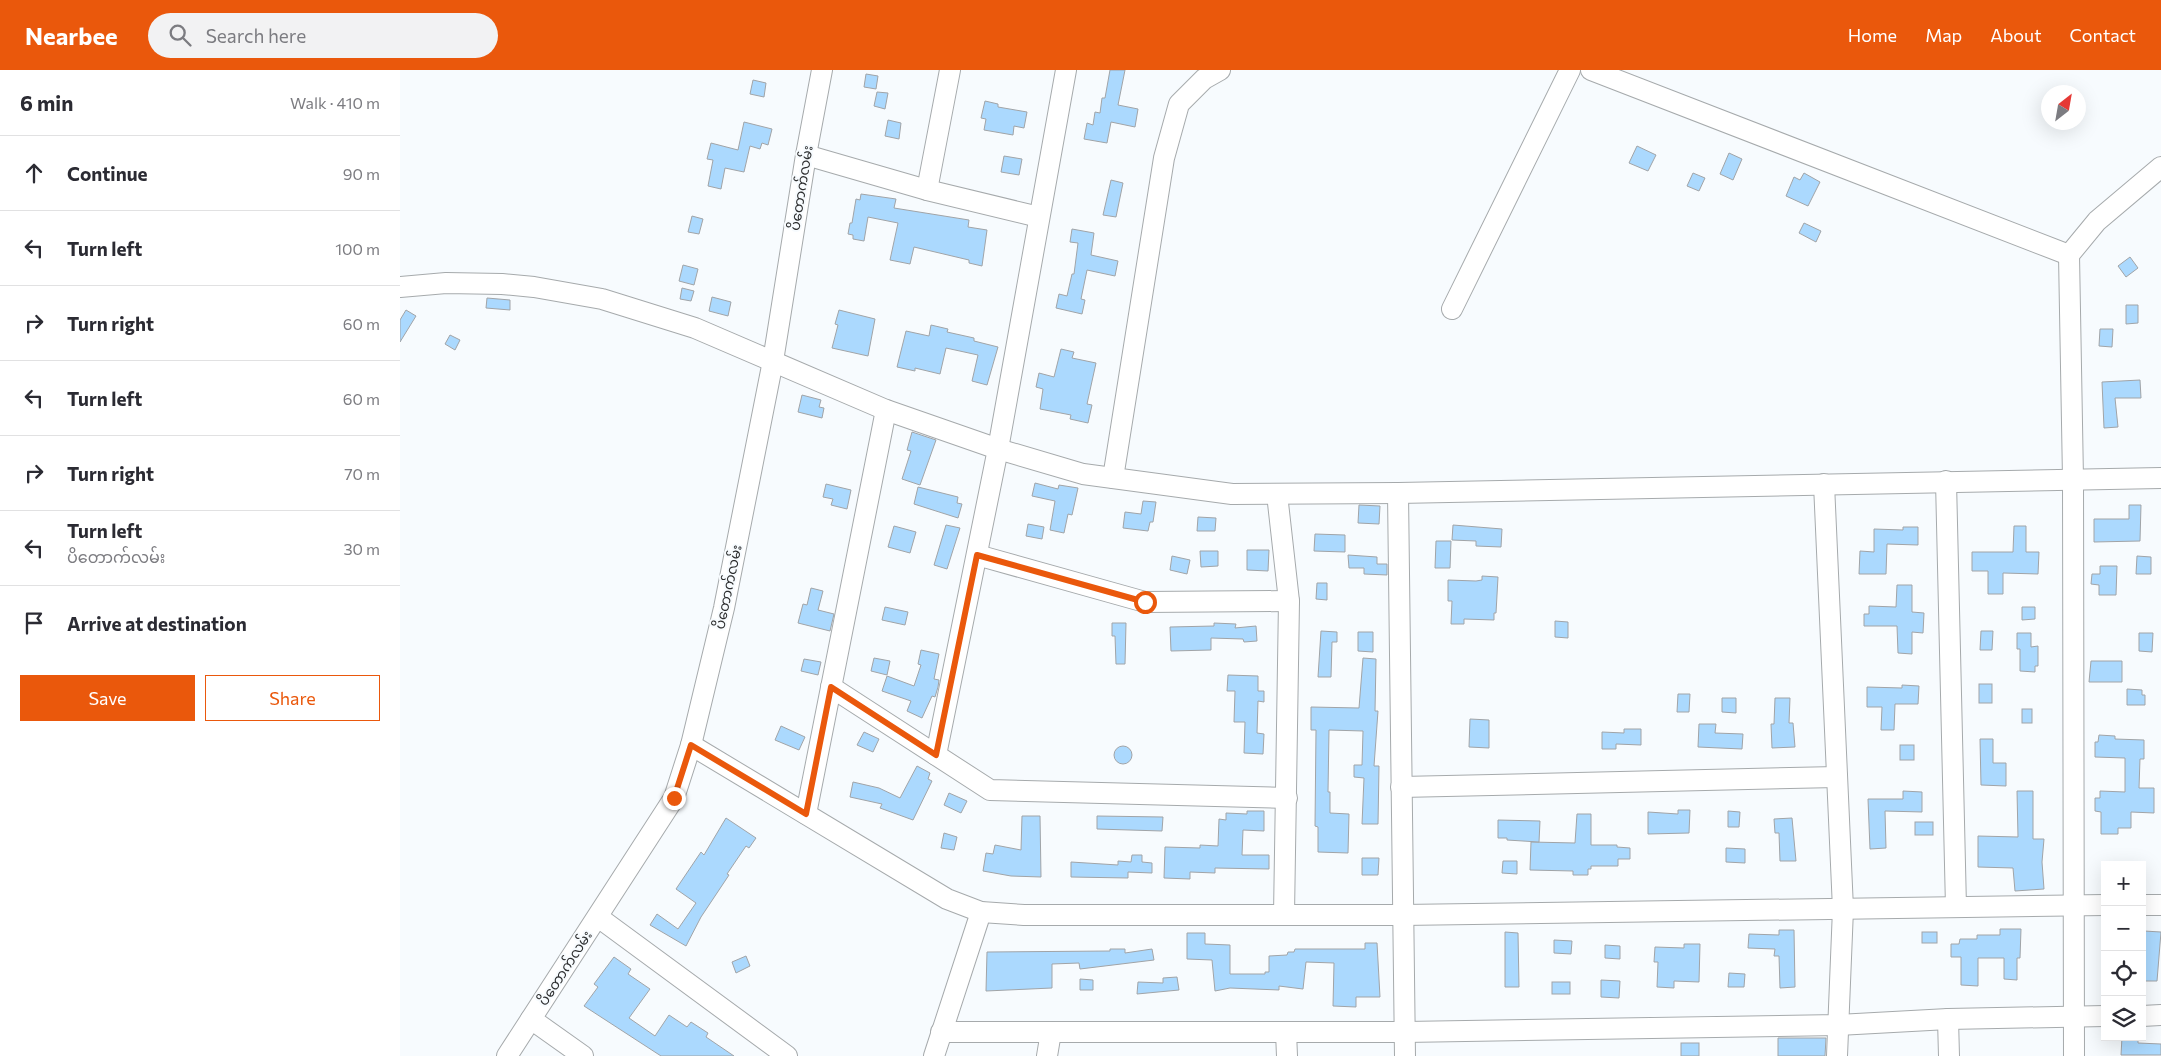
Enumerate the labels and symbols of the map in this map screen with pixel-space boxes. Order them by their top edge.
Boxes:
north arrow [2041,85,2086,130]
street label: ပိတောက်လမ်း [784,144,816,232]
street label: ပိတောက်လမ်း [709,543,745,631]
route start [1134,591,1157,614]
route end [663,787,686,810]
street label: ပိတောက်လမ်း [533,926,595,1008]

